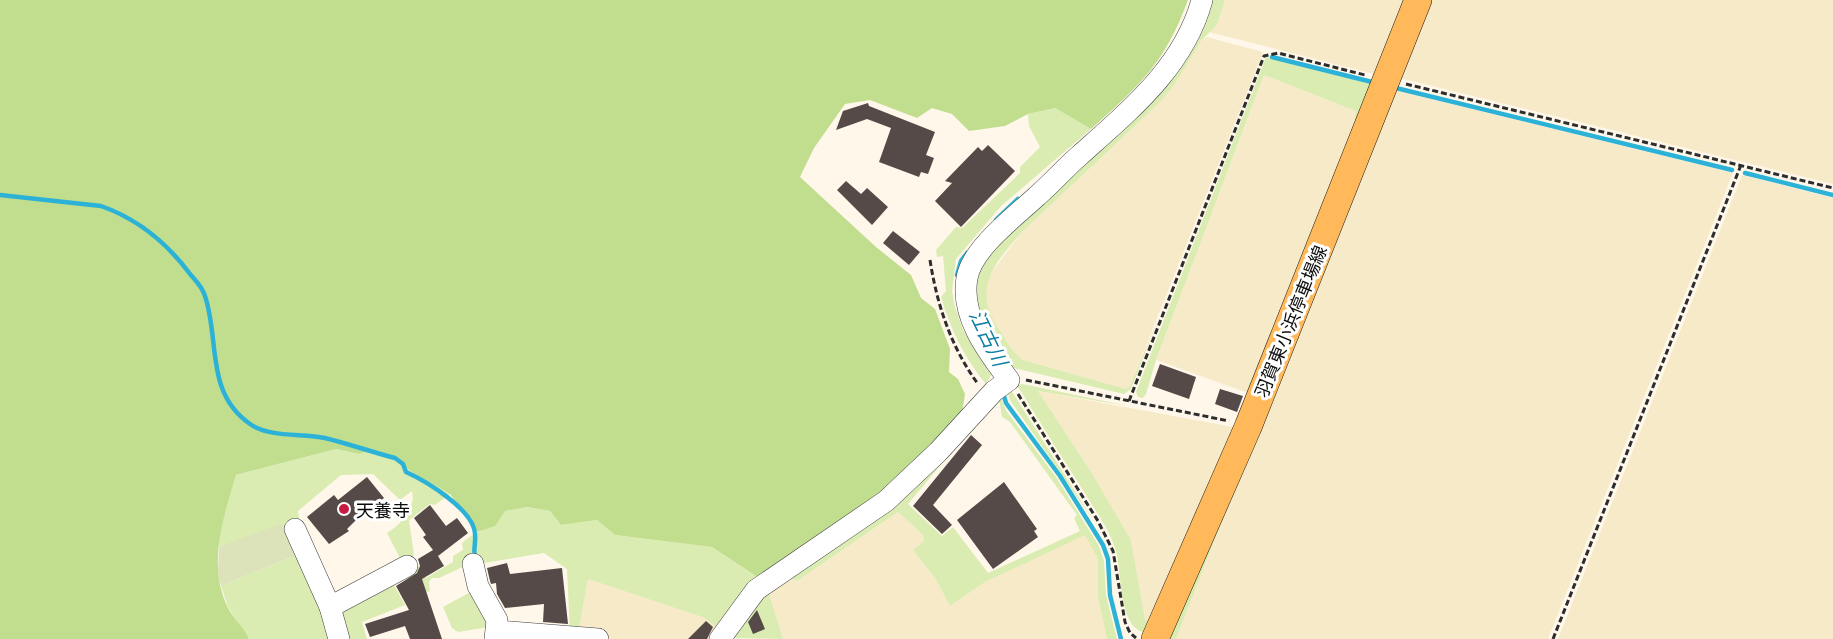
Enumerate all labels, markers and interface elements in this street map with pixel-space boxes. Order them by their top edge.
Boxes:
street label: 羽賀東小浜停車場線 [1247,241,1333,401]
water label: 江古川 [963,303,1018,372]
place label: 天養寺 [356,496,410,523]
marker: 天養寺 [337,502,351,516]

